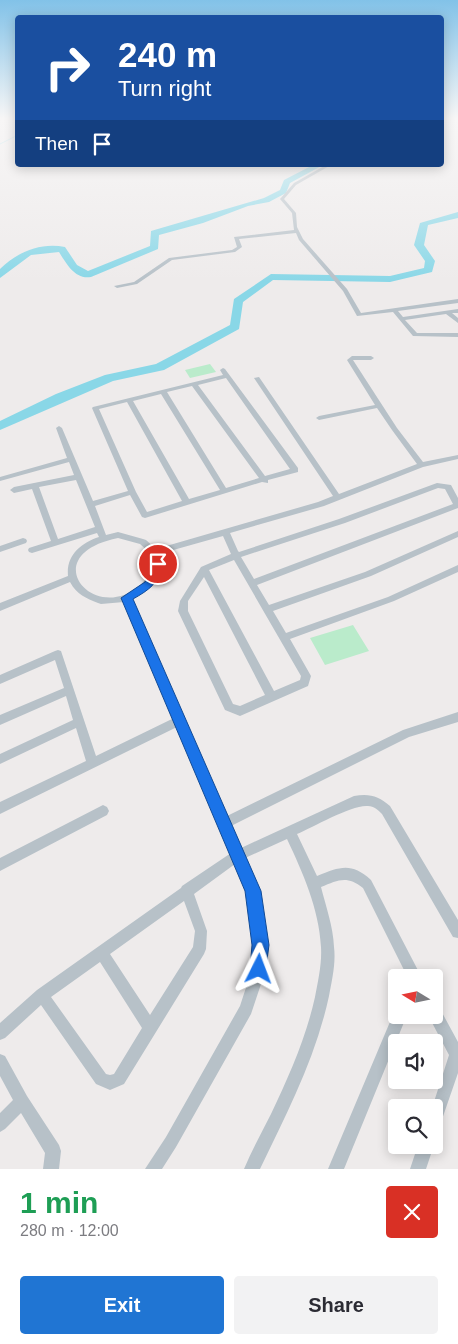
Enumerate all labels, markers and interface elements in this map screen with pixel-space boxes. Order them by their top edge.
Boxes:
icon: right [35,35,100,100]
text: 240 m [118,35,217,74]
text: Turn right [118,76,211,101]
icon: arrive [88,130,116,158]
text: Then [35,133,78,154]
pin [137,543,179,585]
icon: arrive [144,550,172,578]
position arrow [232,942,284,994]
north arrow [388,969,442,1024]
map controls [388,969,443,1154]
button: sound [388,1034,443,1089]
button: search [388,1099,443,1154]
text: 1 min [20,1186,98,1219]
button: close [386,1186,438,1238]
text: 280 m · 12:00 [20,1222,119,1239]
button: Exit [20,1276,224,1334]
button: Share [234,1276,438,1334]

